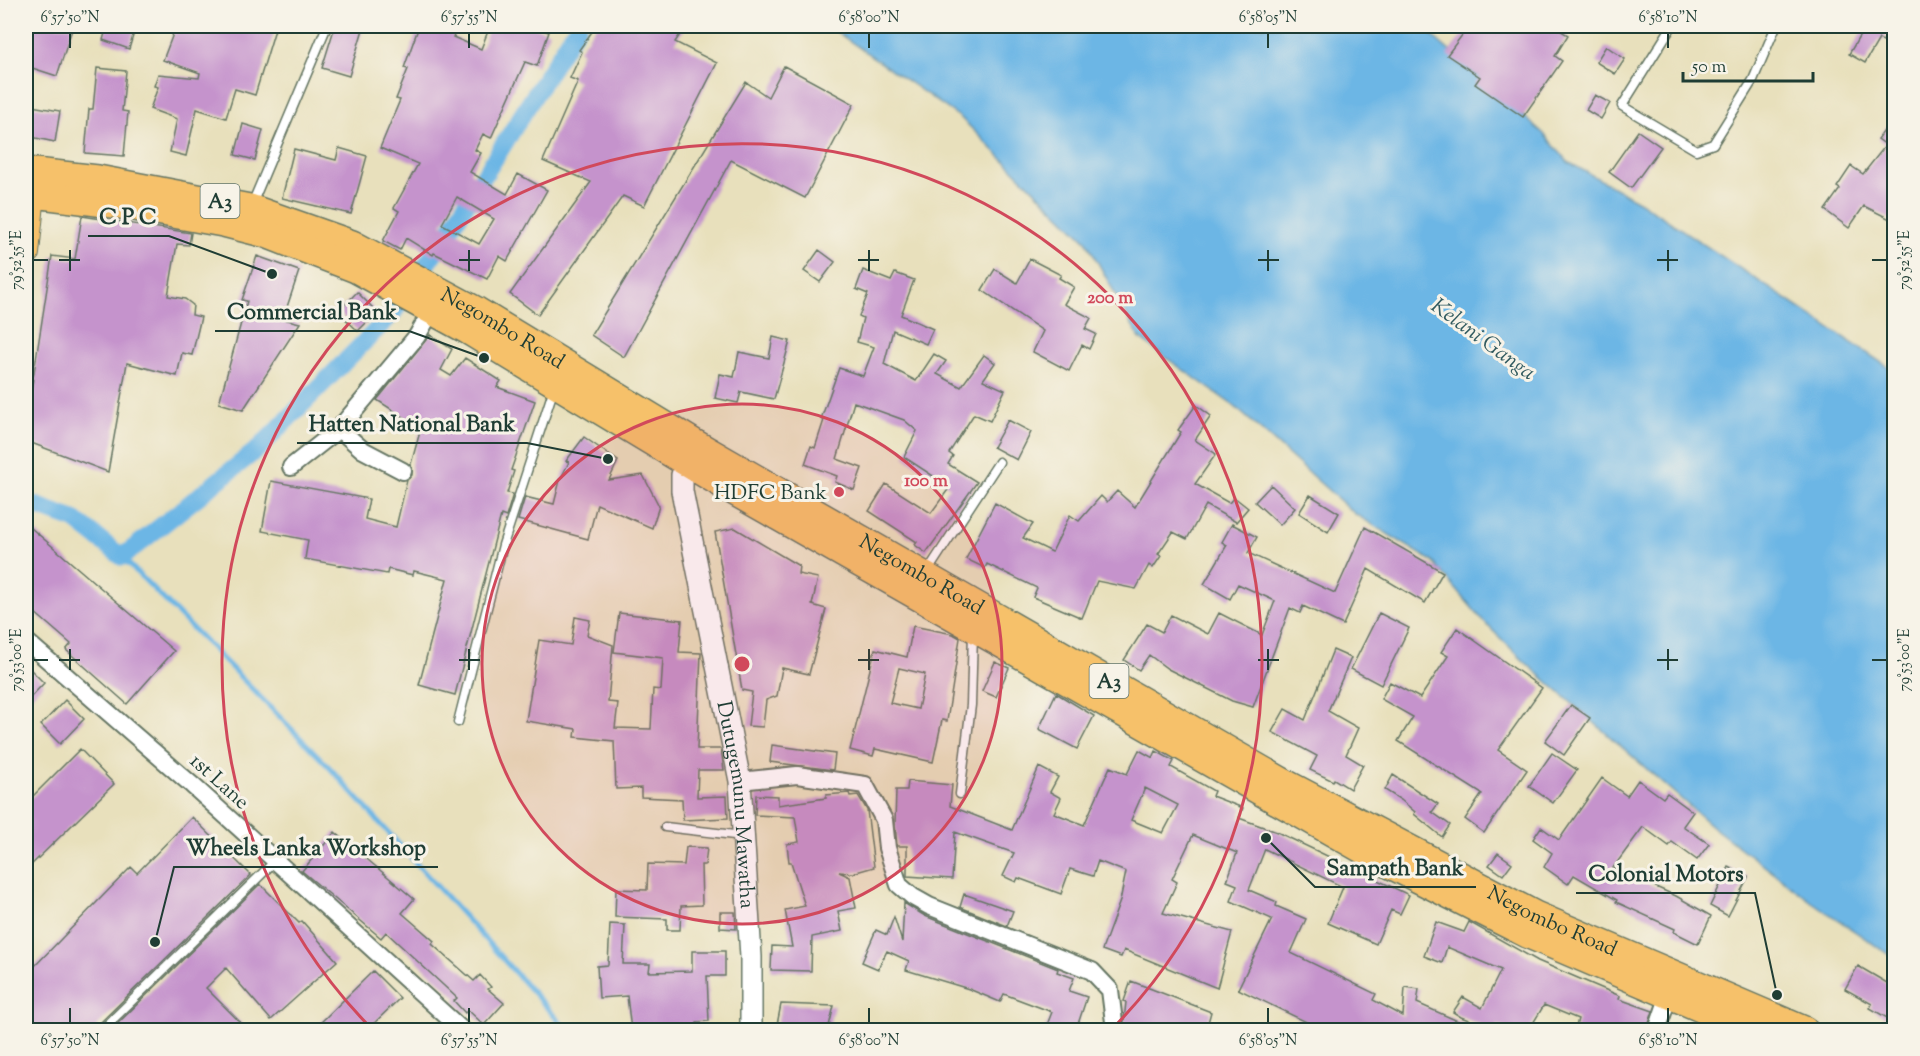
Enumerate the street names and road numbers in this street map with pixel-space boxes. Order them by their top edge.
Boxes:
road number: A3 [200,184,240,218]
street label: Negombo Road [435,281,570,378]
street label: Negombo Road [853,528,989,624]
road number: A3 [1090,664,1128,698]
street label: Dutugemunu Mawatha [707,698,761,910]
street label: 1st Lane [182,747,255,818]
street label: Negombo Road [1481,879,1621,965]

